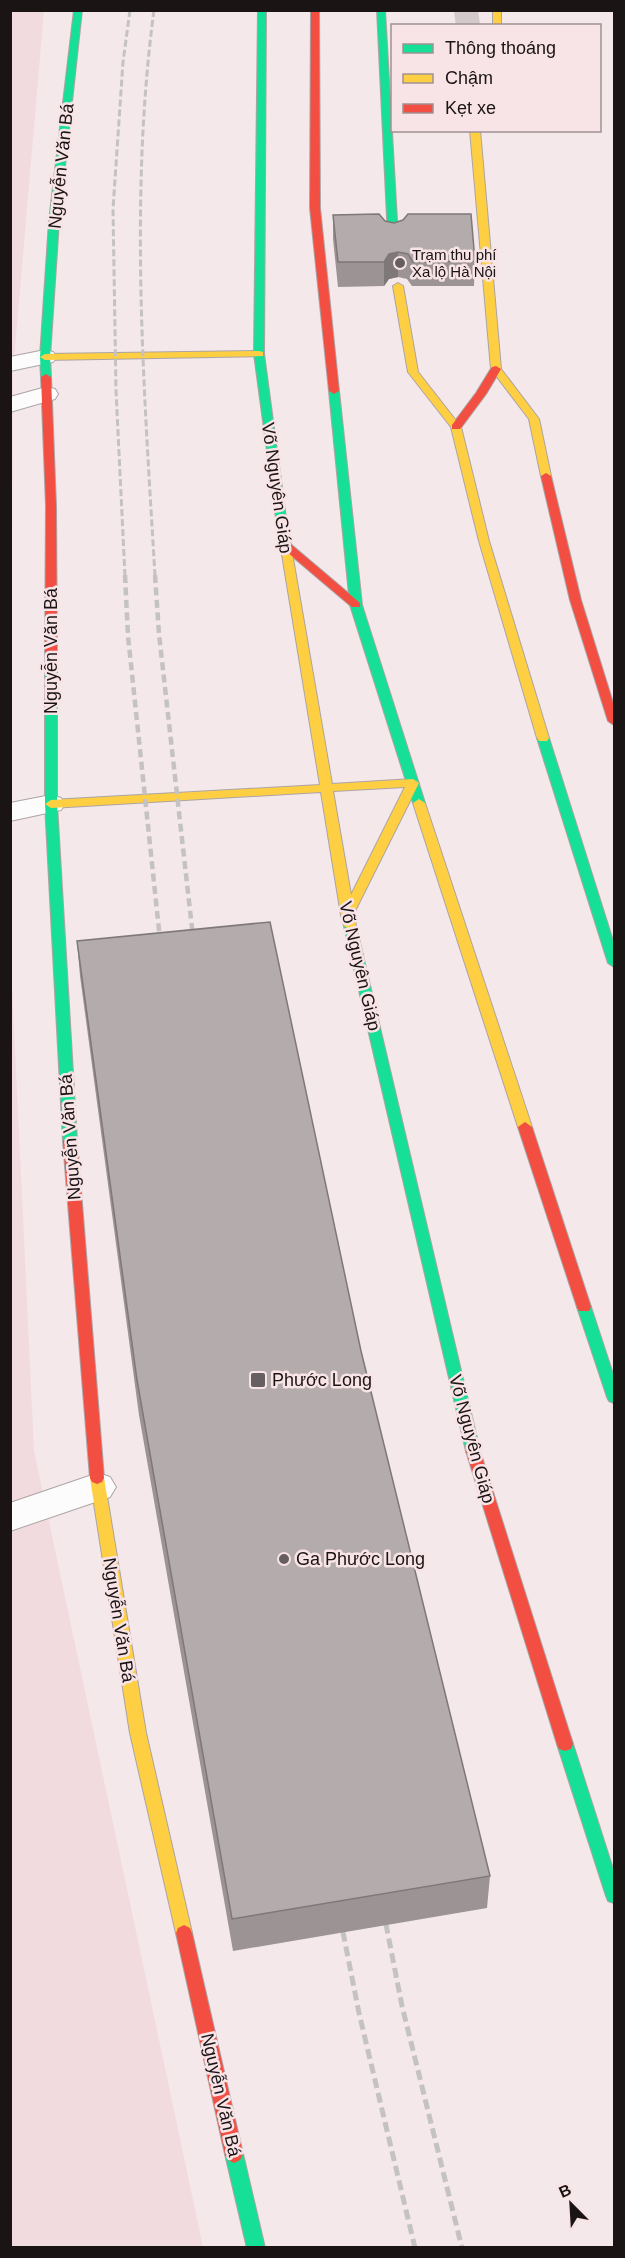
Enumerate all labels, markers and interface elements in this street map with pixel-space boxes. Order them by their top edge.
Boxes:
legend [391,24,601,132]
text: Thông thoáng [445,38,556,58]
text: Chậm [445,68,493,88]
text: Kẹt xe [445,98,496,118]
street label: Nguyễn Văn Bá [43,101,78,230]
place label: Trạm thu phí Xa lộ Hà Nội [412,246,497,280]
marker: Trạm thu phí Xa lộ Hà Nội [393,256,407,270]
street label: Võ Nguyên Giáp [258,421,296,555]
street label: Nguyễn Văn Bá [40,587,61,714]
street label: Võ Nguyên Giáp [335,899,385,1033]
street label: Nguyễn Văn Bá [55,1072,84,1201]
place label: Phước Long [272,1370,372,1390]
marker: Phước Long [249,1371,267,1389]
street label: Võ Nguyên Giáp [445,1373,499,1505]
place label: Ga Phước Long [296,1549,425,1569]
marker: Ga Phước Long [277,1552,291,1566]
street label: Nguyễn Văn Bá [99,1556,140,1685]
street label: Nguyễn Văn Bá [197,2031,246,2160]
north arrow [541,2174,601,2234]
text: B [556,2181,574,2201]

